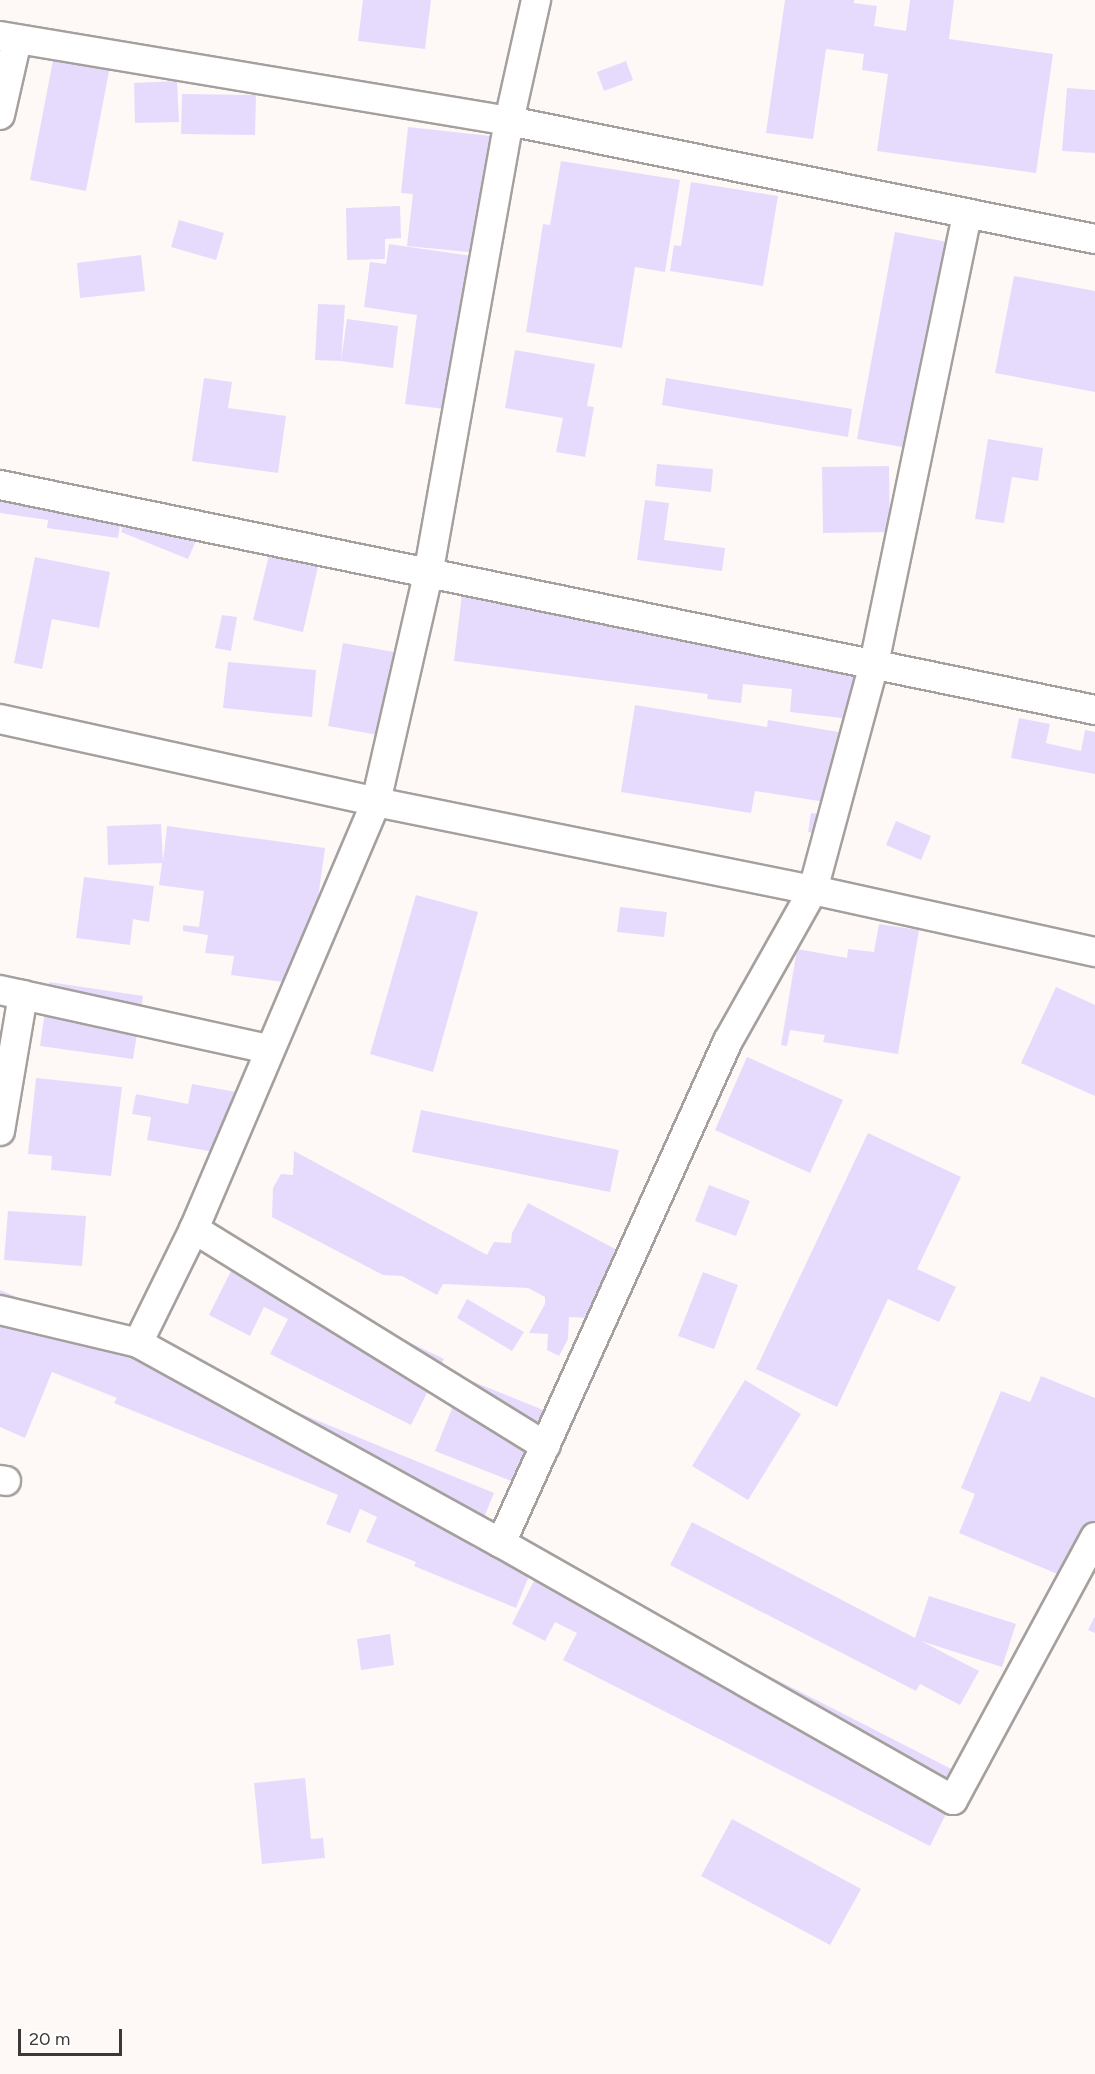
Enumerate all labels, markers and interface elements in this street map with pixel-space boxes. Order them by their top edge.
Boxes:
scale bar [21,2017,124,2055]
text: 20 m [29,2028,70,2050]

